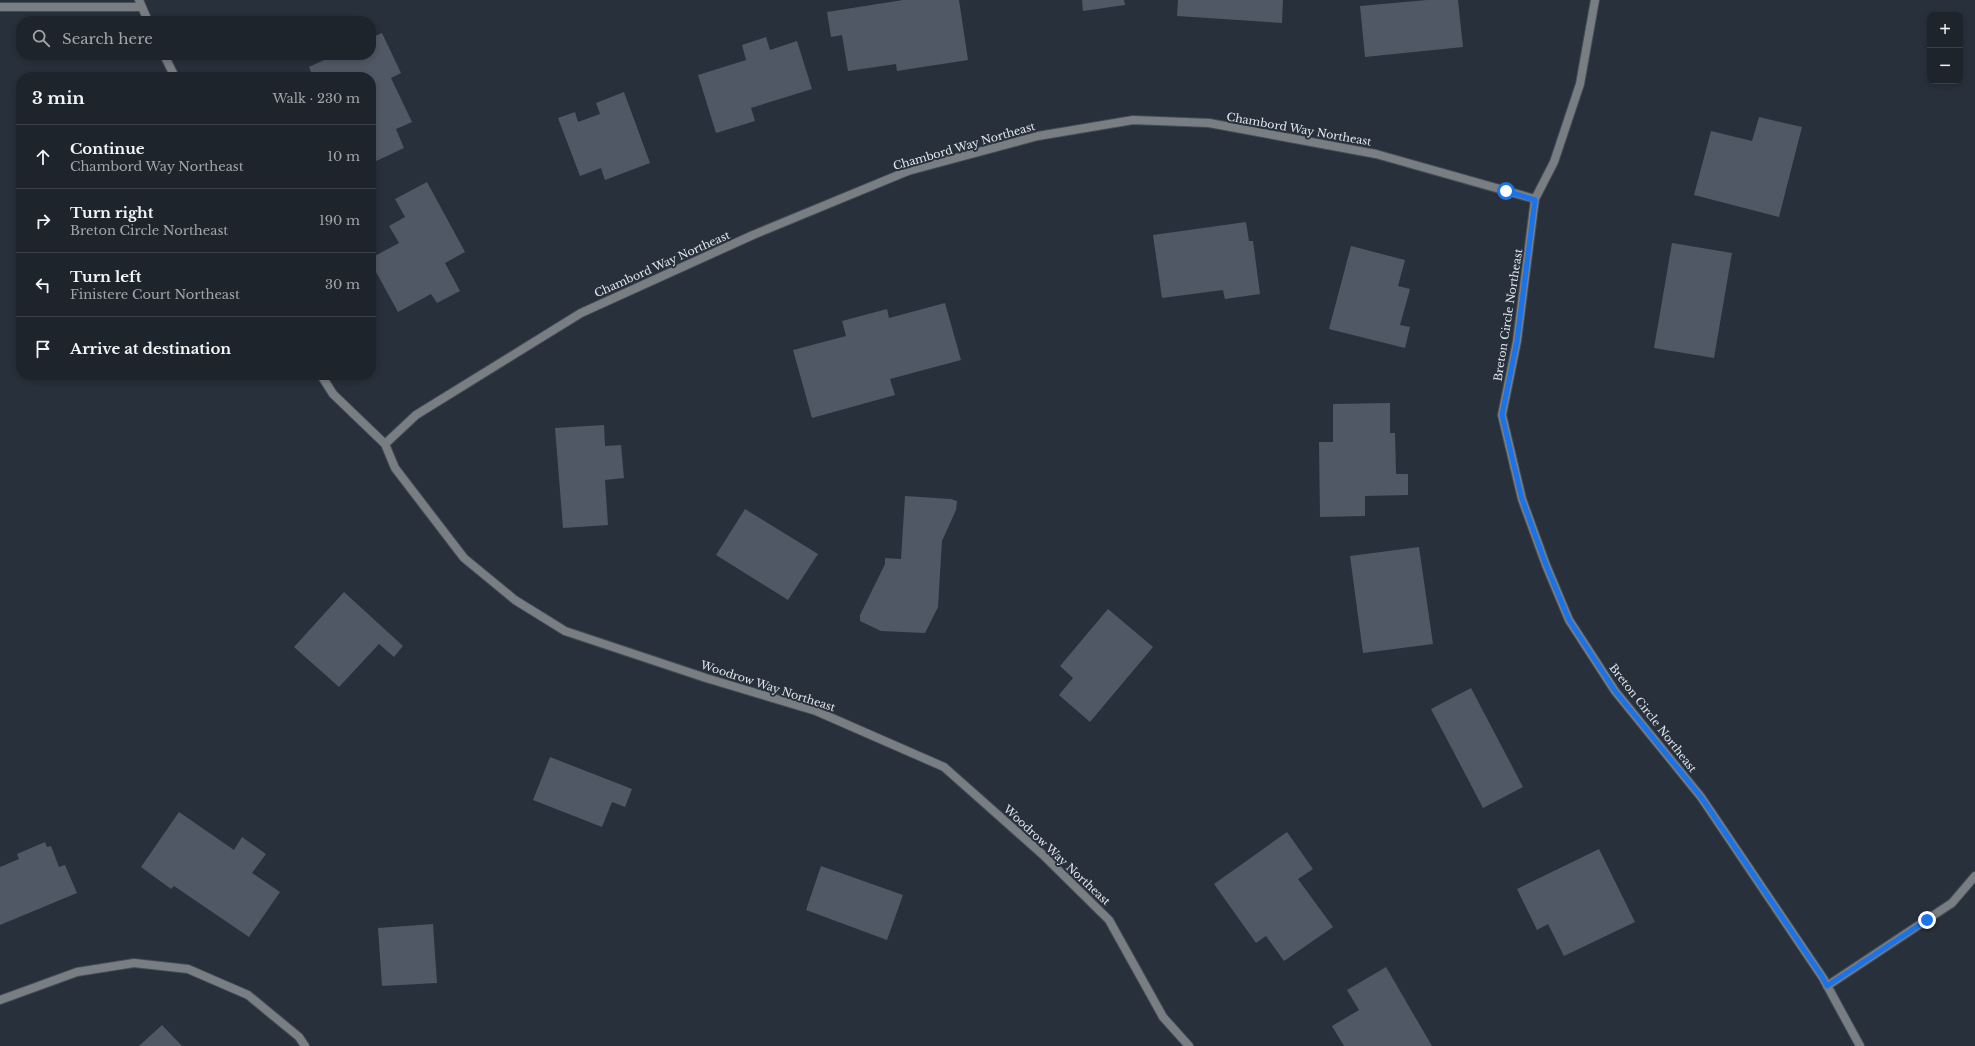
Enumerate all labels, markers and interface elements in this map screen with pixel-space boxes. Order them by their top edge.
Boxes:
map controls [1927,12,1963,84]
button: + [1927,12,1963,48]
search box [16,16,376,60]
icon: search [30,27,52,49]
text: Search here [62,29,153,48]
button: − [1927,48,1963,84]
text: 3 min [32,88,85,109]
text: Walk · 230 m [272,90,360,107]
street label: Chambord Way Northeast [1225,109,1373,149]
street label: Chambord Way Northeast [891,119,1037,173]
text: Continue [70,139,145,158]
icon: ahead [32,146,54,168]
text: 10 m [327,148,360,165]
text: Chambord Way Northeast [70,158,244,175]
route start [1497,182,1515,200]
text: Turn right [70,203,153,222]
icon: right [32,210,54,232]
text: 190 m [319,212,360,229]
text: Breton Circle Northeast [70,222,228,239]
street label: Chambord Way Northeast [592,227,733,300]
street label: Breton Circle Northeast [1491,247,1526,382]
text: Turn left [70,267,141,286]
icon: left [32,274,54,296]
text: 30 m [325,276,360,293]
text: Finistere Court Northeast [70,286,240,303]
icon: arrive [32,338,54,360]
text: Arrive at destination [70,339,231,358]
street label: Woodrow Way Northeast [698,657,838,715]
street label: Breton Circle Northeast [1606,661,1700,776]
street label: Woodrow Way Northeast [1000,801,1114,909]
route end [1918,911,1936,929]

